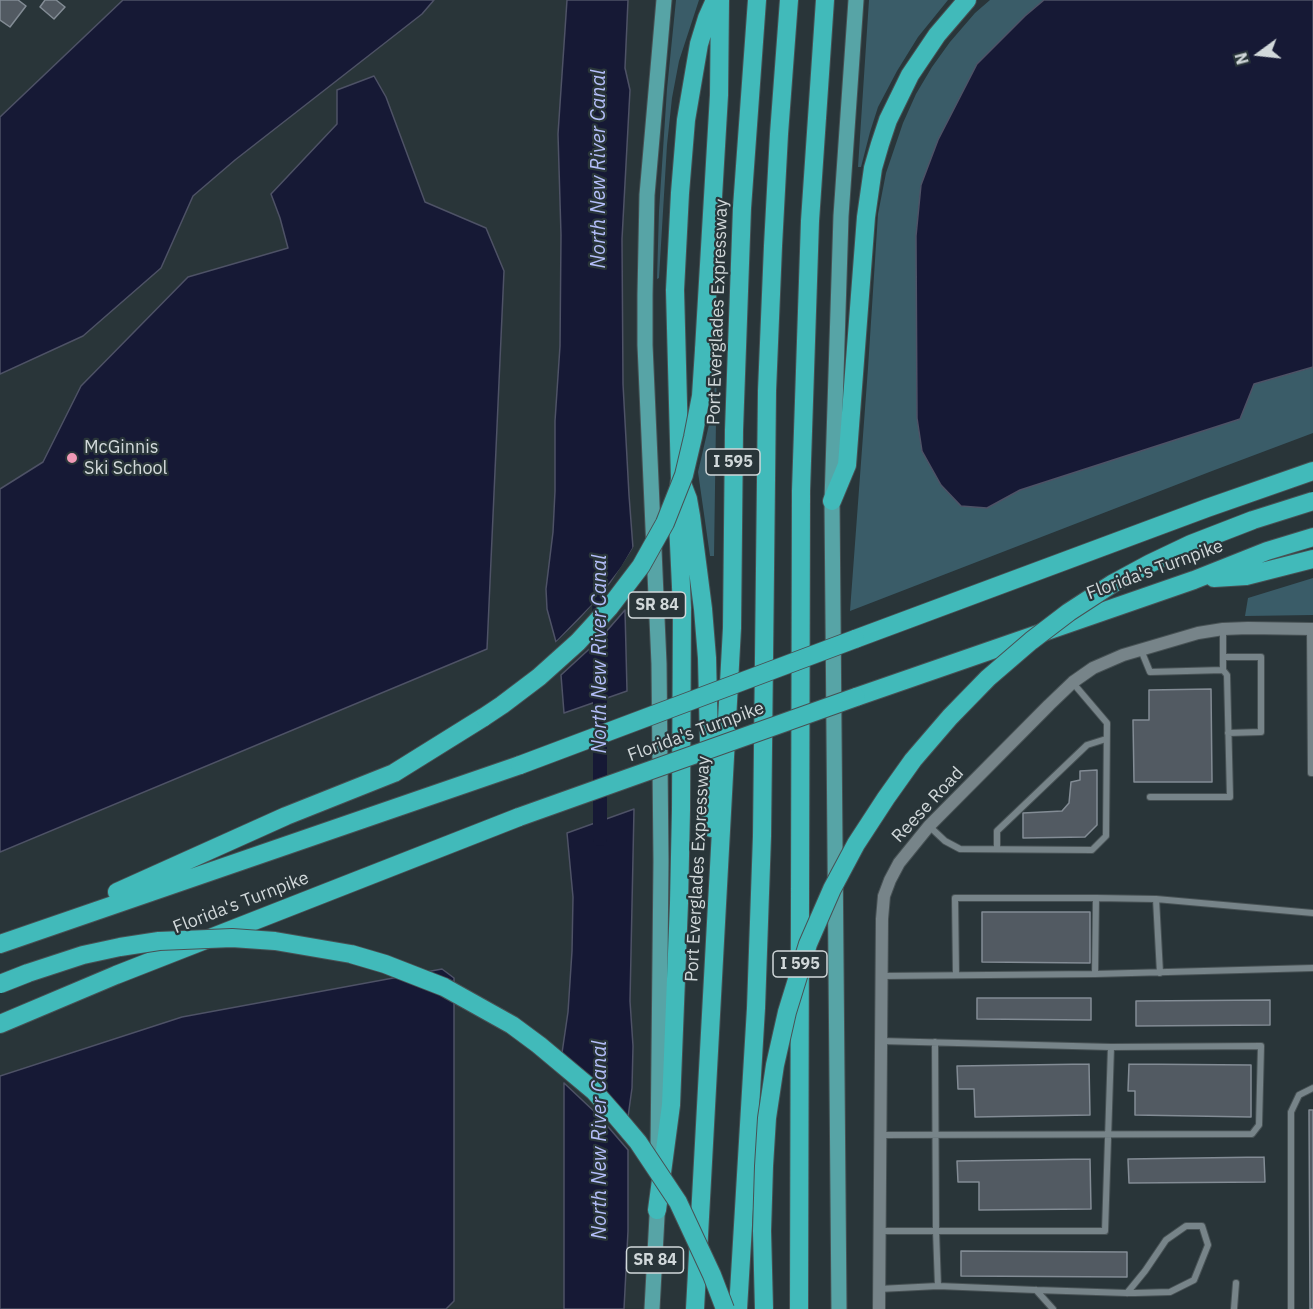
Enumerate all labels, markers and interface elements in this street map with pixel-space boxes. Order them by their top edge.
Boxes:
north arrow [1229,24,1289,84]
text: N [1230,50,1253,67]
water label: North New River Canal [587,69,611,269]
street label: Port Everglades Expressway [703,198,733,426]
place label: McGinnis Ski School [84,437,167,480]
road number: I 595 [706,449,760,475]
marker: McGinnis Ski School [65,451,79,465]
street label: Florida's Turnpike [1084,535,1226,605]
water label: North New River Canal [588,554,612,754]
road number: SR 84 [628,592,686,618]
street label: Florida's Turnpike [625,697,767,767]
street label: Port Everglades Expressway [681,755,715,983]
street label: Reese Road [888,763,968,847]
street label: Florida's Turnpike [170,867,312,939]
road number: I 595 [773,951,827,977]
water label: North New River Canal [588,1040,612,1240]
road number: SR 84 [626,1247,684,1273]

